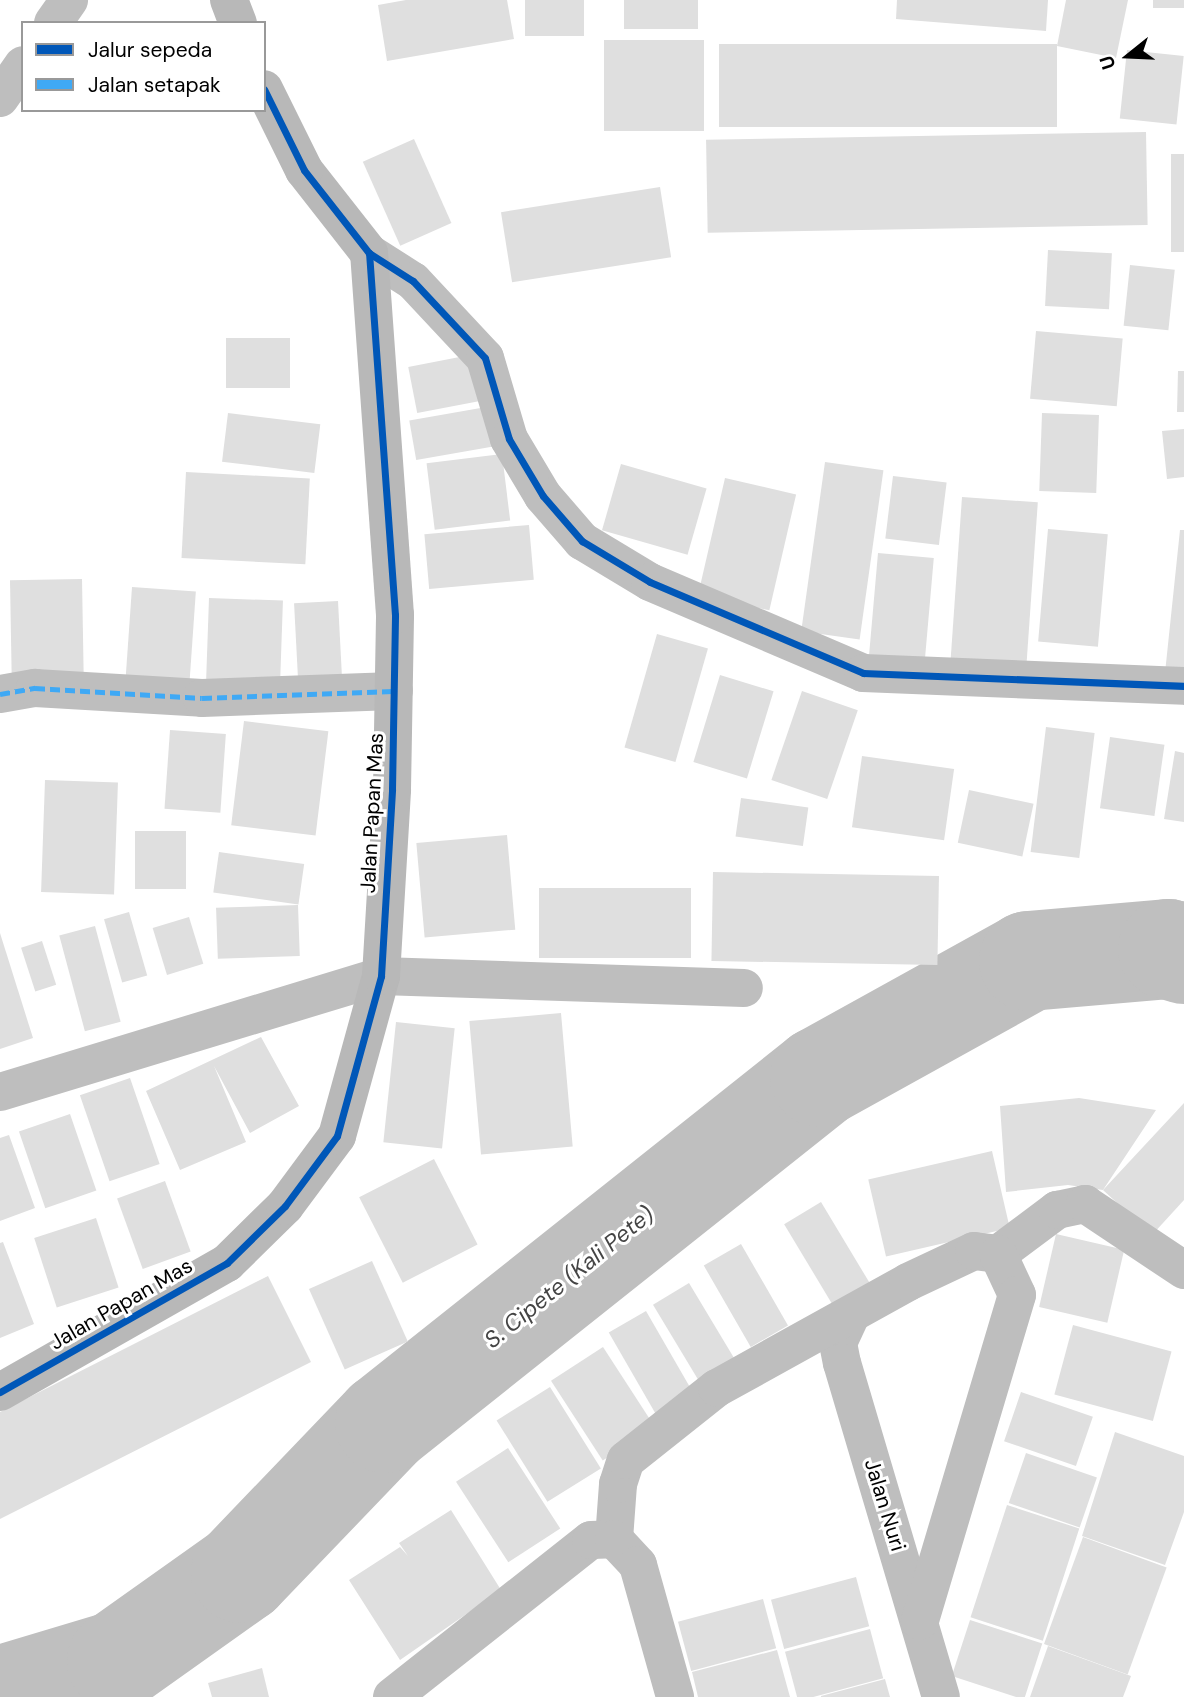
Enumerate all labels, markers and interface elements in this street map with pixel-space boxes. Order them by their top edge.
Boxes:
legend [21,21,266,112]
north arrow [1093,21,1163,91]
text: Jalur sepeda [88,36,212,64]
text: U [1094,53,1121,73]
text: Jalan setapak [88,71,221,99]
street label: Jalan Papan Mas [355,732,389,894]
water label: S. Cipete (Kali Pete) [479,1200,659,1354]
street label: Jalan Papan Mas [45,1253,197,1355]
street label: Jalan Nuri [859,1456,911,1554]

